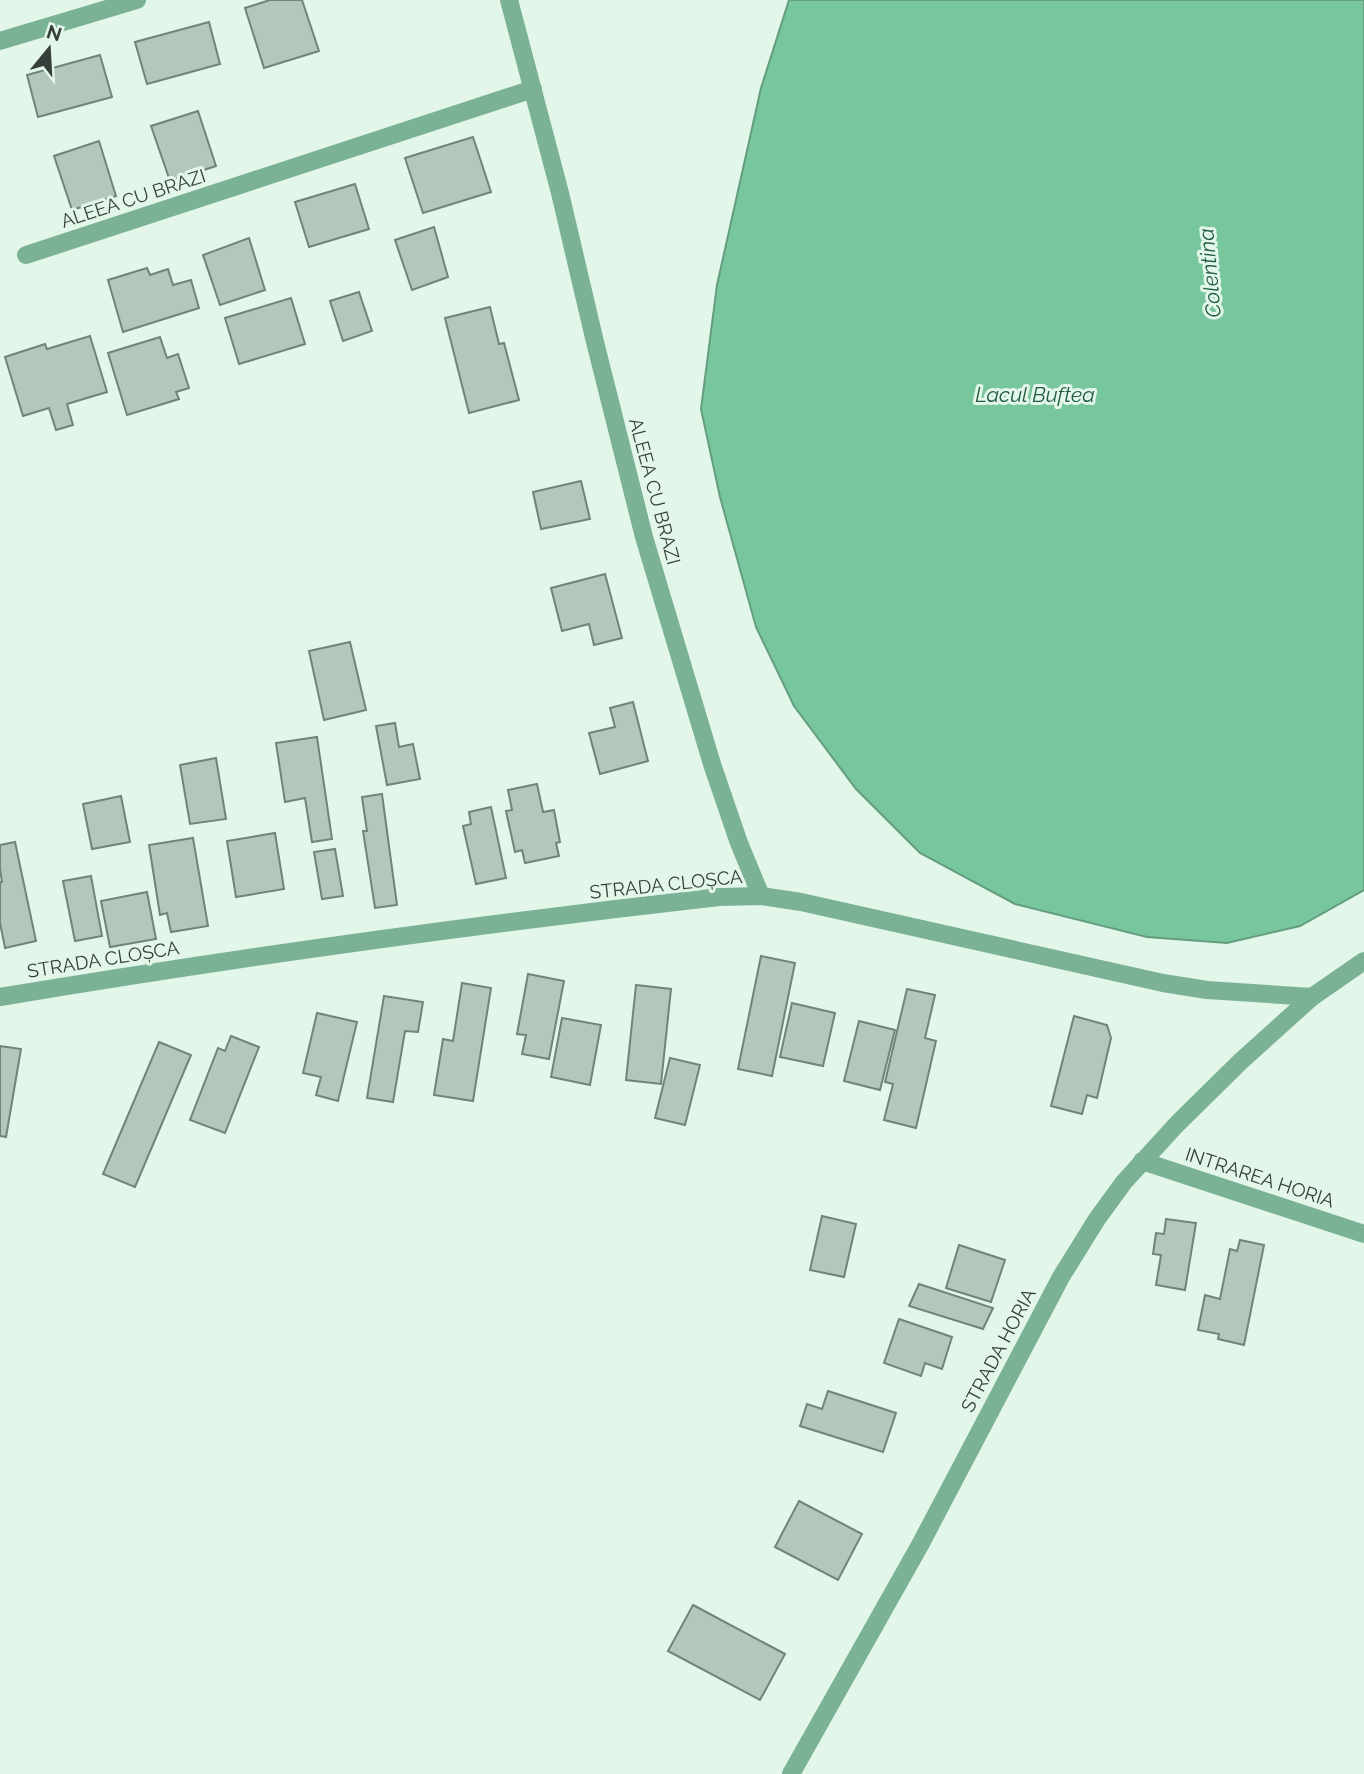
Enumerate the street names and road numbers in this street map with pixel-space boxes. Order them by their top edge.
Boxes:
street label: ALEEA CU BRAZI [58,164,208,232]
street label: ALEEA CU BRAZI [625,415,685,567]
street label: STRADA CLOȘCA [588,865,744,903]
street label: STRADA CLOȘCA [25,936,181,982]
street label: INTRAREA HORIA [1183,1143,1337,1212]
street label: STRADA HORIA [956,1284,1040,1416]

